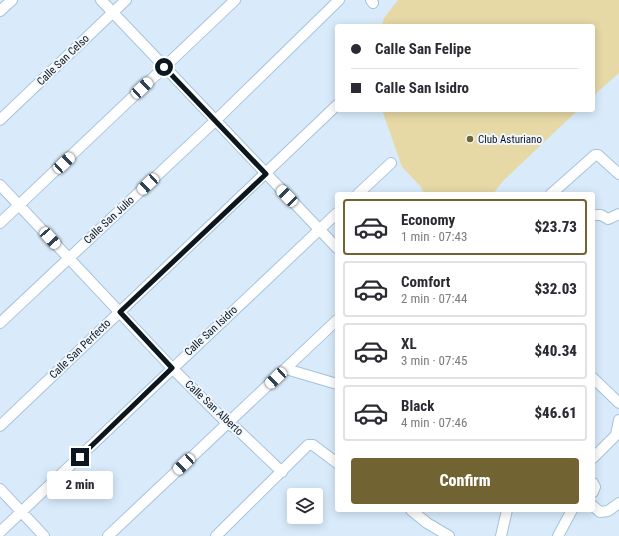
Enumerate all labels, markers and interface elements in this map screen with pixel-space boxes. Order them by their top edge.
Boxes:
street label: Calle San Celso [34,32,92,88]
text: Calle San Felipe [375,40,471,58]
route start [155,58,173,76]
car [129,75,155,101]
text: Calle San Isidro [375,79,469,97]
place label: Club Asturiano [478,133,542,146]
marker: Club Asturiano [465,134,475,144]
car [51,150,77,176]
car [135,171,161,197]
car [274,183,300,209]
street label: Calle San Julio [81,193,137,247]
icon: car [353,209,389,245]
text: Economy [401,211,455,229]
text: $23.73 [534,218,577,236]
car [38,225,62,251]
text: 1 min · 07:43 [401,229,467,244]
icon: car [353,271,389,307]
text: Comfort [401,273,450,291]
text: $32.03 [534,280,577,298]
text: 2 min · 07:44 [401,291,467,306]
street label: Calle San Isidro [182,303,240,359]
street label: Calle San Perfecto [47,316,114,381]
icon: car [353,333,389,369]
text: XL [401,335,417,353]
text: $40.34 [534,342,577,360]
text: 3 min · 07:45 [401,353,467,368]
car [263,365,289,391]
street label: Calle San Alberto [182,378,246,439]
icon: car [353,395,389,431]
text: Black [401,397,434,415]
text: $46.61 [534,404,577,422]
text: 4 min · 07:46 [401,415,467,430]
route end [71,448,89,466]
car [171,451,197,477]
button: Confirm [351,458,579,504]
callout: 2 min [47,471,113,499]
text: 2 min [66,477,94,492]
map controls [287,488,323,524]
button: layers [287,488,323,524]

